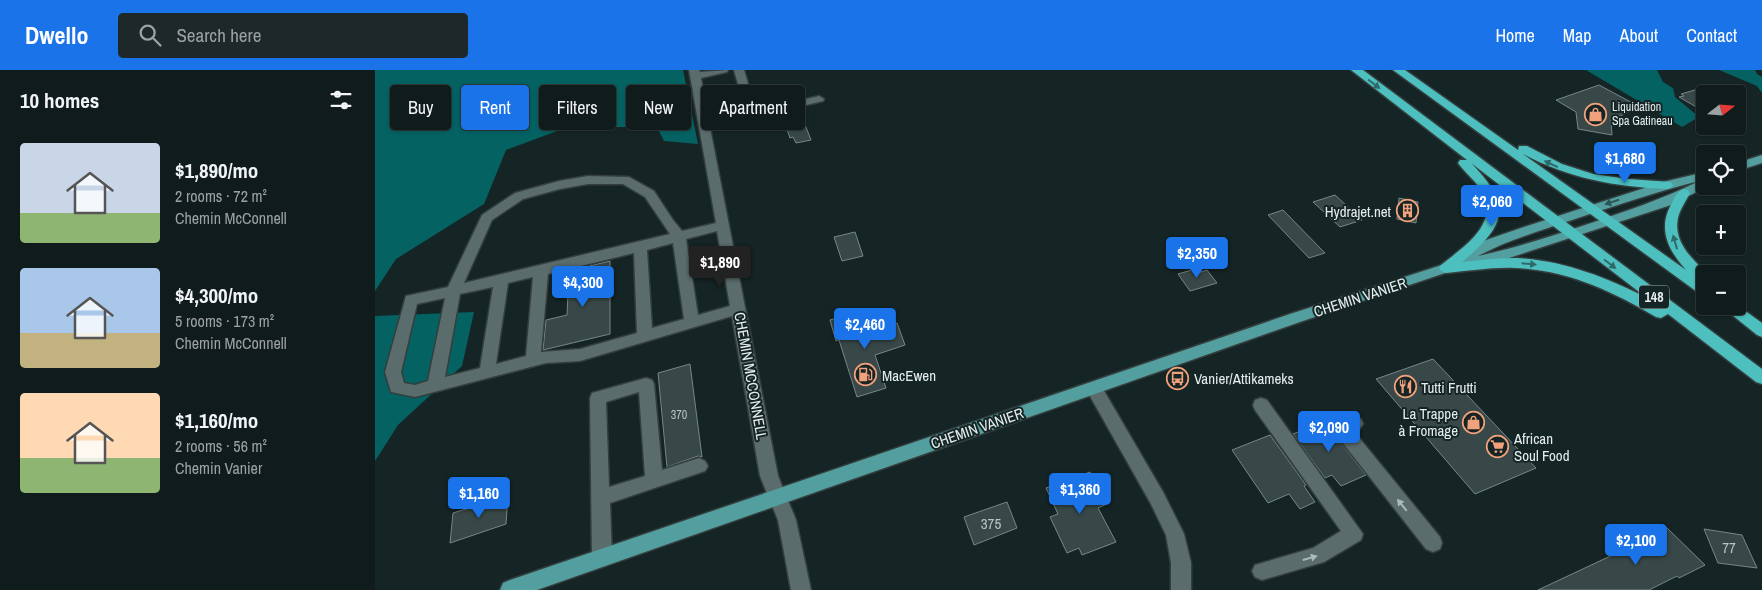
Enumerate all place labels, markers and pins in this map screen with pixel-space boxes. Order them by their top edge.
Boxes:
place label: Liquidation Spa Gatineau [1612,99,1673,129]
shop icon: Liquidation Spa Gatineau [1584,102,1608,126]
pin: $1,680 [1584,142,1666,184]
pin: $2,060 [1451,184,1533,227]
building icon: Hydrajet.net [1395,199,1419,223]
place label: Hydrajet.net [1325,201,1392,222]
pin: $2,350 [1156,236,1238,279]
pin: $1,890 [679,246,761,288]
pin: $4,300 [542,266,624,308]
pin: $2,460 [824,308,906,350]
fuel station icon: MacEwen [854,363,878,387]
place label: MacEwen [882,365,936,386]
bus stop icon: Vanier/Attikameks [1166,366,1190,390]
place label: Vanier/Attikameks [1194,368,1294,389]
restaurant icon: Tutti Frutti [1393,375,1417,399]
place label: Tutti Frutti [1421,377,1477,398]
place label: La Trappe à Fromage [1399,403,1458,441]
pin: $2,090 [1288,410,1370,453]
shop icon: La Trappe à Fromage [1462,410,1486,434]
place label: African Soul Food [1513,428,1569,466]
supermarket icon: African Soul Food [1486,435,1510,459]
pin: $1,360 [1039,472,1121,515]
pin: $1,160 [438,476,520,519]
pin: $2,100 [1595,524,1677,566]

